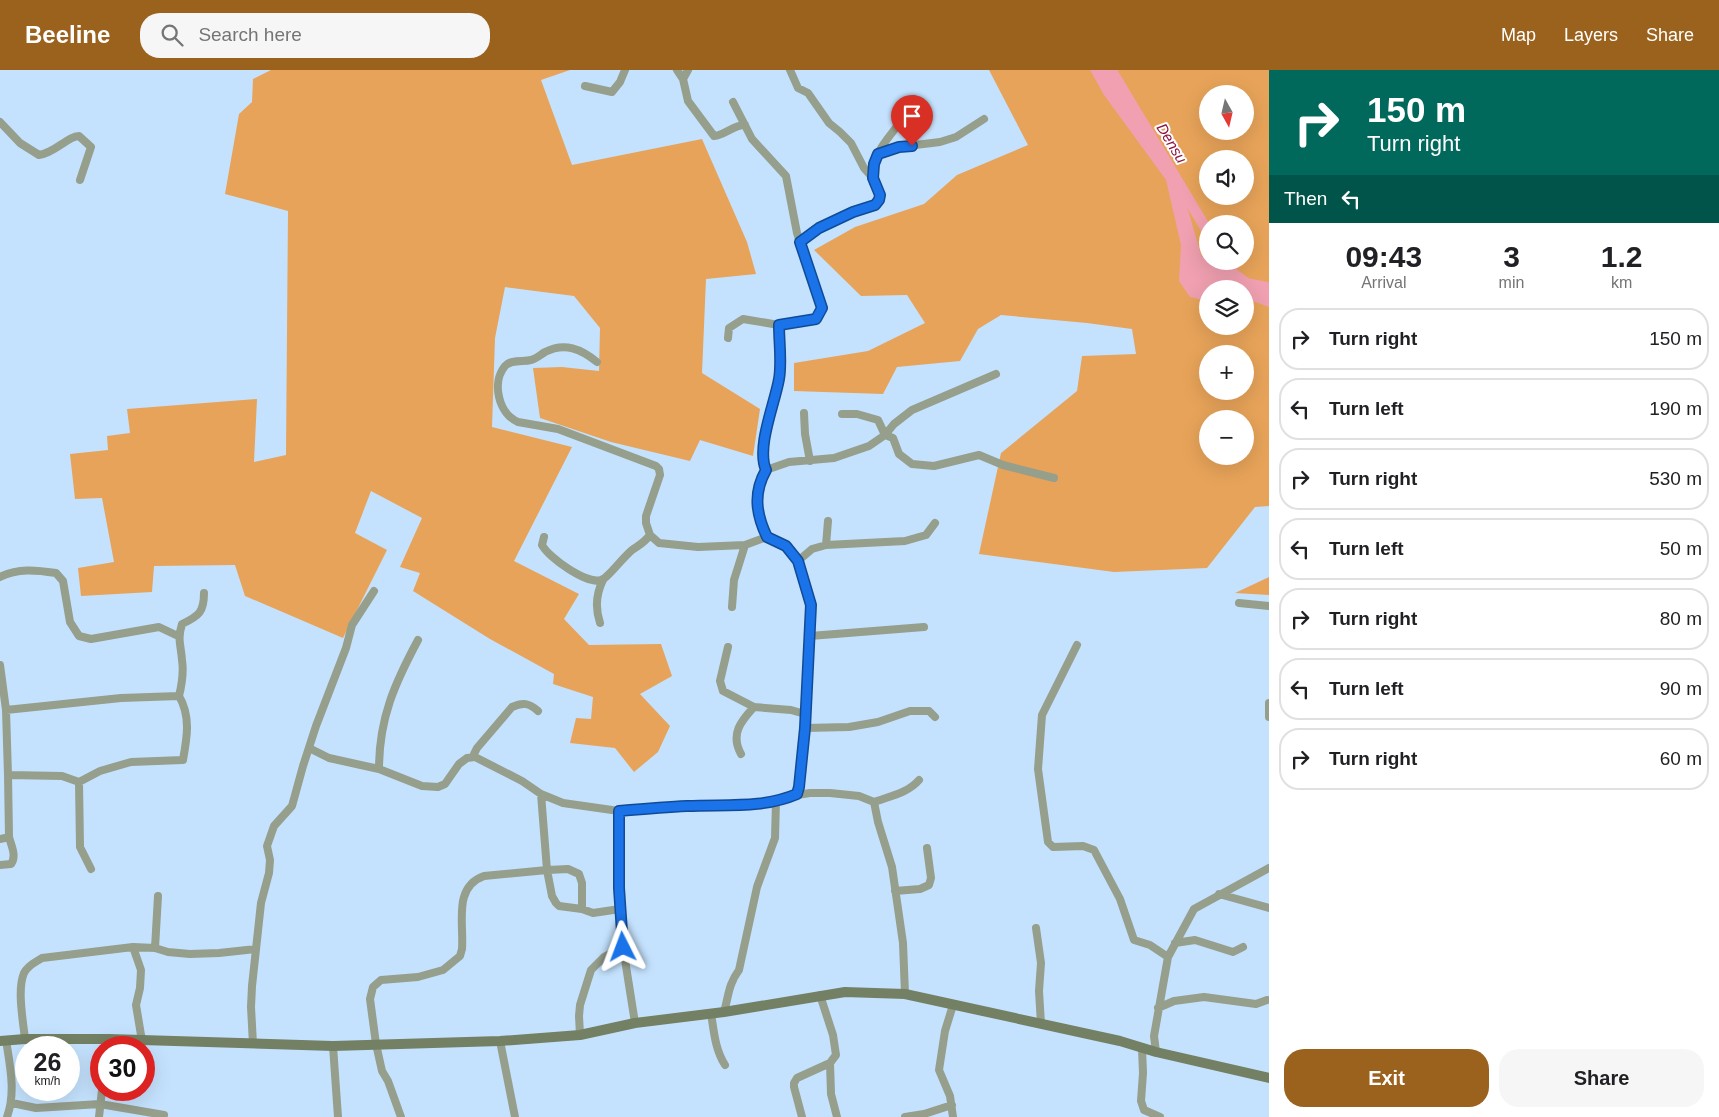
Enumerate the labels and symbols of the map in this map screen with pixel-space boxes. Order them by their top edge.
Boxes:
north arrow [1199,85,1254,140]
pin [891,95,933,146]
water label: Densu [1154,120,1191,167]
position arrow [596,920,648,972]
speed limit sign: 30 [90,1036,155,1101]

